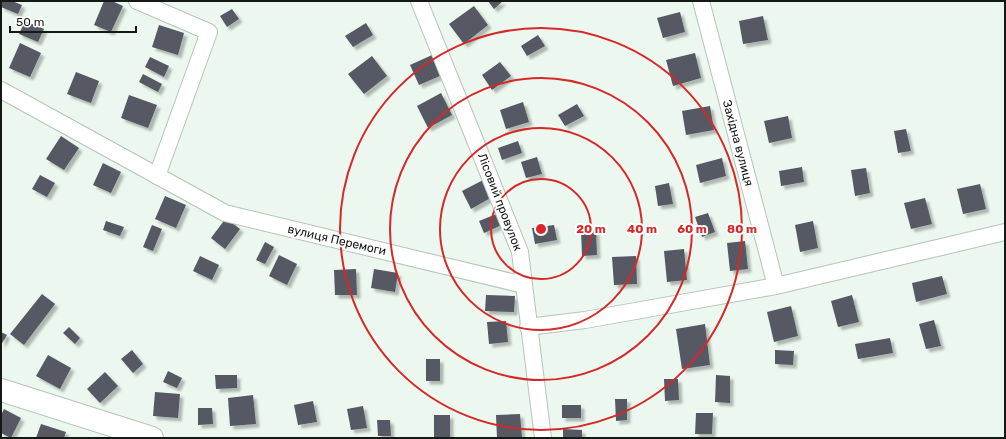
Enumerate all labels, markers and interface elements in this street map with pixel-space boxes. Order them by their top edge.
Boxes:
scale bar [10,8,136,34]
text: 50 m [16,15,44,29]
street label: Західна вулиця [720,98,756,188]
street label: Лісовий провулок [475,151,525,253]
street label: вулиця Перемоги [286,222,388,258]
centre of rings [534,222,548,236]
text: 20 m [576,222,606,236]
text: 40 m [627,222,657,236]
text: 60 m [677,222,707,236]
text: 80 m [727,222,757,236]

